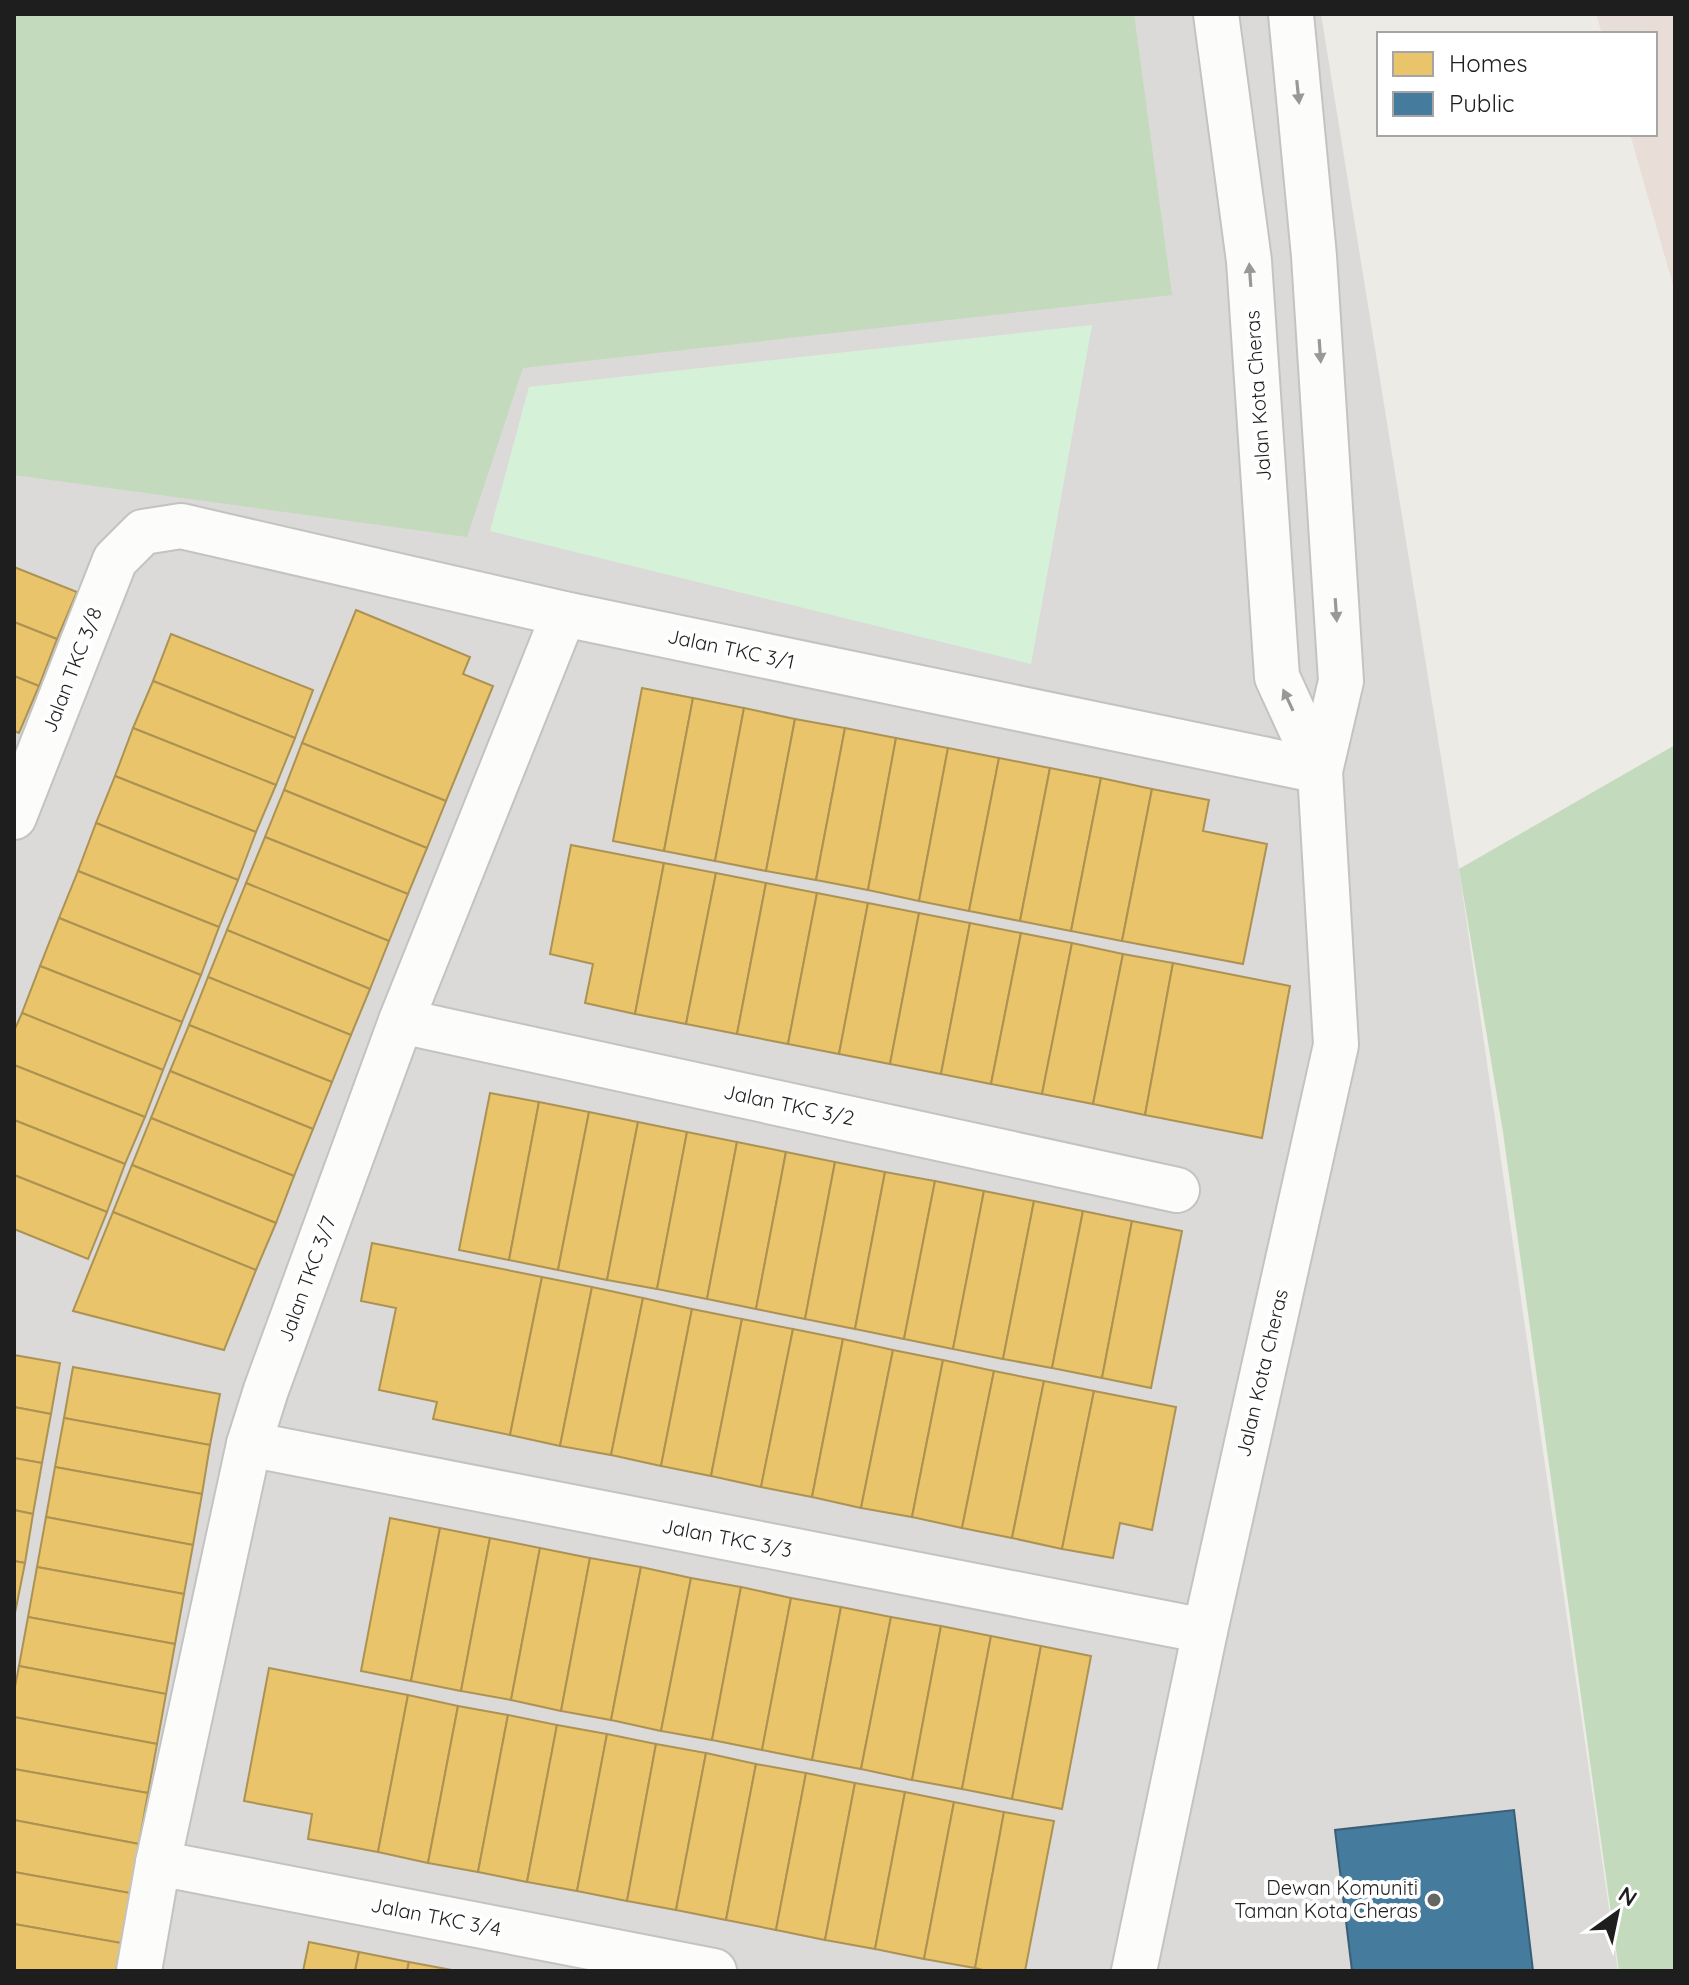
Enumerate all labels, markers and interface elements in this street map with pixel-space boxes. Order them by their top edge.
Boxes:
legend [1377,32,1657,136]
text: Homes [1449,48,1527,78]
one-way arrow [1292,80,1305,105]
text: Public [1449,88,1514,118]
one-way arrow [1243,262,1256,287]
street label: Jalan Kota Cheras [1239,310,1276,482]
one-way arrow [1314,339,1327,364]
one-way arrow [1330,598,1343,623]
street label: Jalan TKC 3/8 [36,603,107,736]
street label: Jalan TKC 3/1 [665,623,797,674]
one-way arrow [1281,688,1294,712]
street label: Jalan TKC 3/2 [722,1078,857,1131]
street label: Jalan TKC 3/7 [272,1213,341,1345]
street label: Jalan Kota Cheras [1230,1287,1293,1459]
street label: Jalan TKC 3/3 [660,1513,794,1562]
north arrow [1577,1873,1657,1953]
place label: Dewan Komuniti Taman Kota Cheras [1234,1875,1418,1923]
text: N [1613,1880,1642,1912]
marker: Dewan Komuniti Taman Kota Cheras [1425,1891,1443,1909]
street label: Jalan TKC 3/4 [369,1892,503,1941]

